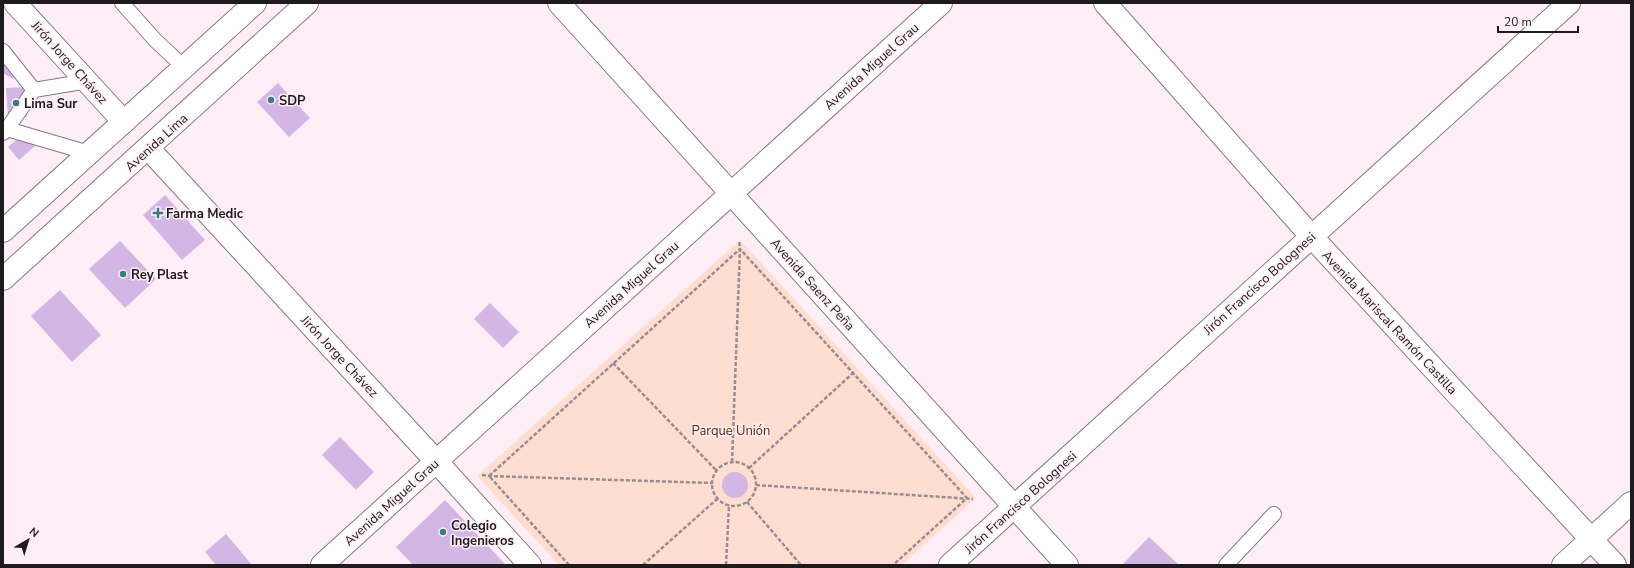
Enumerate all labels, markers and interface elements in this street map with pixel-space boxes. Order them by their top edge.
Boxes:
scale bar [1498,8,1578,34]
text: 20 m [1504,14,1532,30]
street label: Jirón Jorge Chávez [26,16,111,108]
street label: Avenida Miguel Grau [820,19,923,114]
place label: SDP [279,92,306,110]
place label: Lima Sur [24,95,78,113]
marker: SDP [266,95,276,105]
marker: Lima Sur [11,98,21,108]
street label: Avenida Lima [121,110,192,176]
place label: Farma Medic [166,205,243,223]
marker: Farma Medic [153,208,163,218]
street label: Jirón Francisco Bolognesi [1199,228,1320,340]
street label: Avenida Saenz Peña [766,235,859,335]
street label: Avenida Miguel Grau [580,237,683,332]
street label: Avenida Mariscal Ramón Castilla [1317,247,1461,399]
place label: Rey Plast [131,266,189,284]
marker: Rey Plast [118,269,128,279]
street label: Jirón Jorge Chávez [296,311,382,402]
park label: Parque Unión [692,422,770,440]
street label: Jirón Francisco Bolognesi [960,447,1081,559]
street label: Avenida Miguel Grau [340,455,443,550]
place label: Colegio Ingenieros [451,517,514,550]
north arrow [8,520,48,560]
text: N [26,524,42,541]
marker: Colegio Ingenieros [438,527,448,537]

